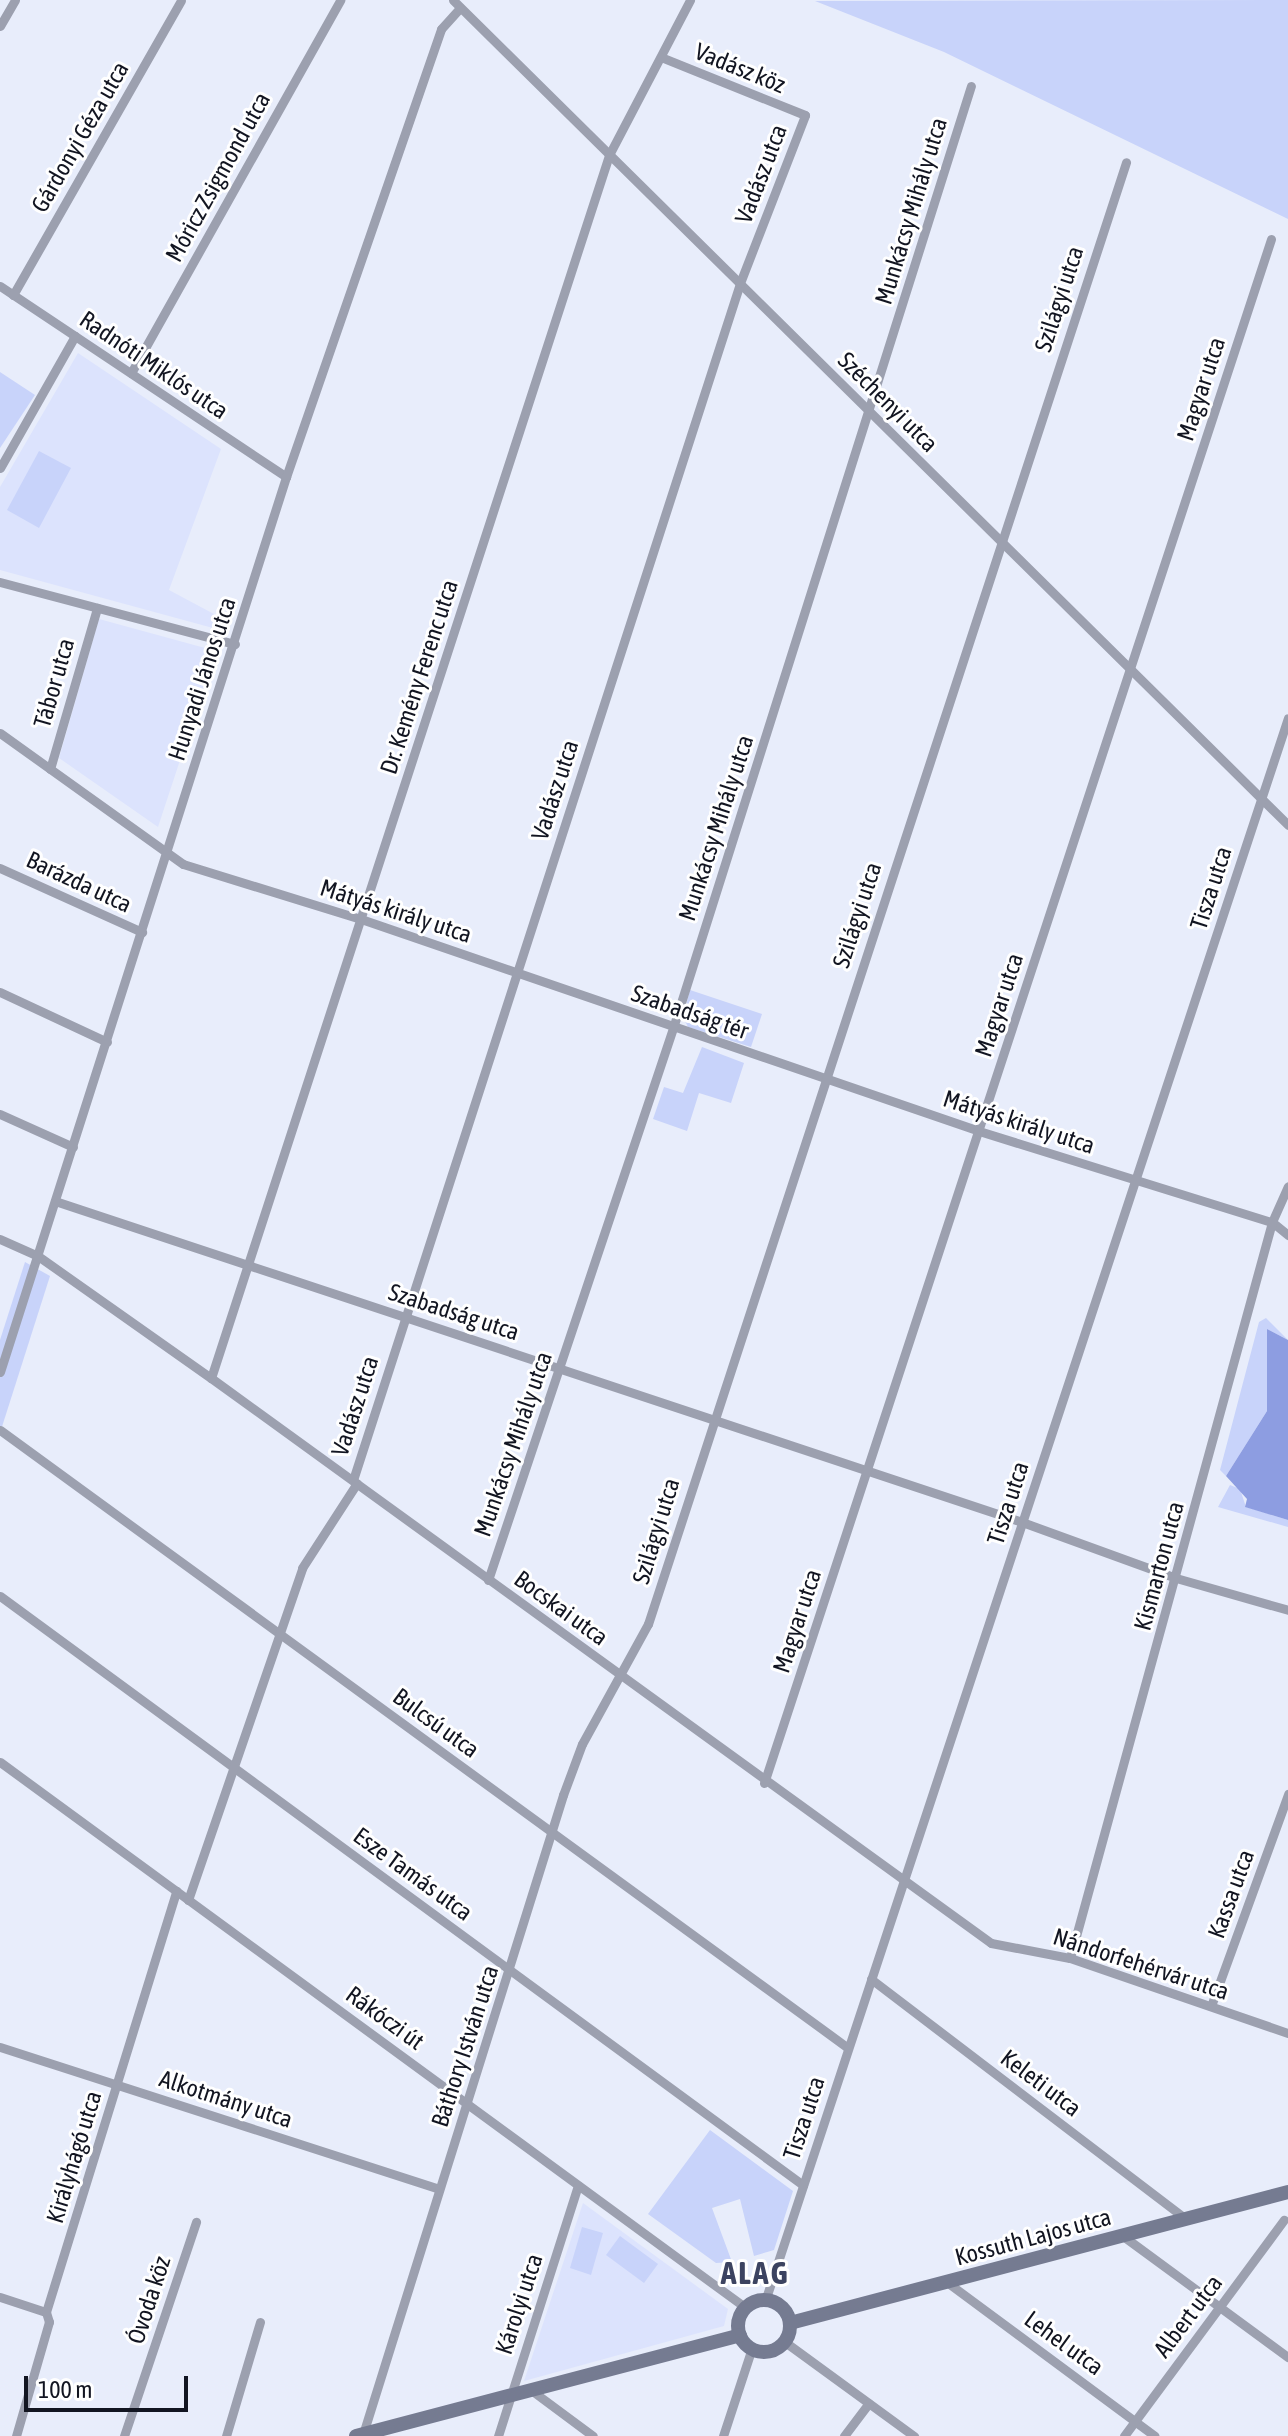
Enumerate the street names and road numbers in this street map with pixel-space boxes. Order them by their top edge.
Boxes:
street label: Vadász köz [691,37,789,99]
street label: Gárdonyi Géza utca [25,57,135,217]
street label: Móricz Zsigmond utca [160,87,276,267]
street label: Munkácsy Mihály utca [869,114,953,308]
street label: Vadász utca [729,121,793,227]
street label: Szilágyi utca [1028,243,1090,355]
street label: Radnóti Miklós utca [74,305,234,425]
street label: Magyar utca [1171,334,1231,444]
street label: Széchenyi utca [832,346,944,458]
street label: Dr. Kemény Ferenc utca [374,576,464,778]
street label: Hunyadi János utca [162,594,242,764]
street label: Tábor utca [28,635,80,731]
street label: Munkácsy Mihály utca [672,732,760,924]
street label: Vadász utca [525,736,585,844]
street label: Tisza utca [1184,843,1238,933]
street label: Barázda utca [22,845,136,919]
street label: Szilágyi utca [826,859,888,971]
street label: Mátyás király utca [317,873,475,949]
street label: Magyar utca [969,950,1029,1060]
street label: Szabadság tér [628,979,752,1045]
street label: Mátyás király utca [940,1084,1098,1160]
street label: Szabadság utca [385,1277,523,1347]
street label: Munkácsy Mihály utca [468,1348,558,1540]
street label: Vadász utca [325,1352,385,1460]
street label: Tisza utca [981,1458,1035,1548]
street label: Szilágyi utca [626,1475,686,1587]
street label: Kismarton utca [1128,1498,1190,1634]
street label: Bocskai utca [509,1564,613,1652]
street label: Magyar utca [767,1566,827,1676]
street label: Bulcsú utca [387,1682,485,1764]
street label: Esze Tamás utca [348,1821,478,1927]
street label: Kassa utca [1202,1846,1260,1942]
street label: Nándorfehérvár utca [1049,1922,1233,2006]
street label: Báthory István utca [425,1962,505,2130]
street label: Rákóczi út [340,1980,430,2056]
street label: Keleti utca [995,2043,1087,2123]
street label: Alkotmány utca [156,2064,296,2134]
street label: Tisza utca [777,2073,831,2163]
street label: Királyhágó utca [40,2087,108,2227]
street label: Kossuth Lajos utca [952,2202,1114,2272]
street label: Károlyi utca [489,2250,549,2358]
street label: Óvoda köz [121,2253,177,2347]
street label: Albert utca [1148,2269,1228,2363]
street label: Lehel utca [1019,2305,1109,2381]

